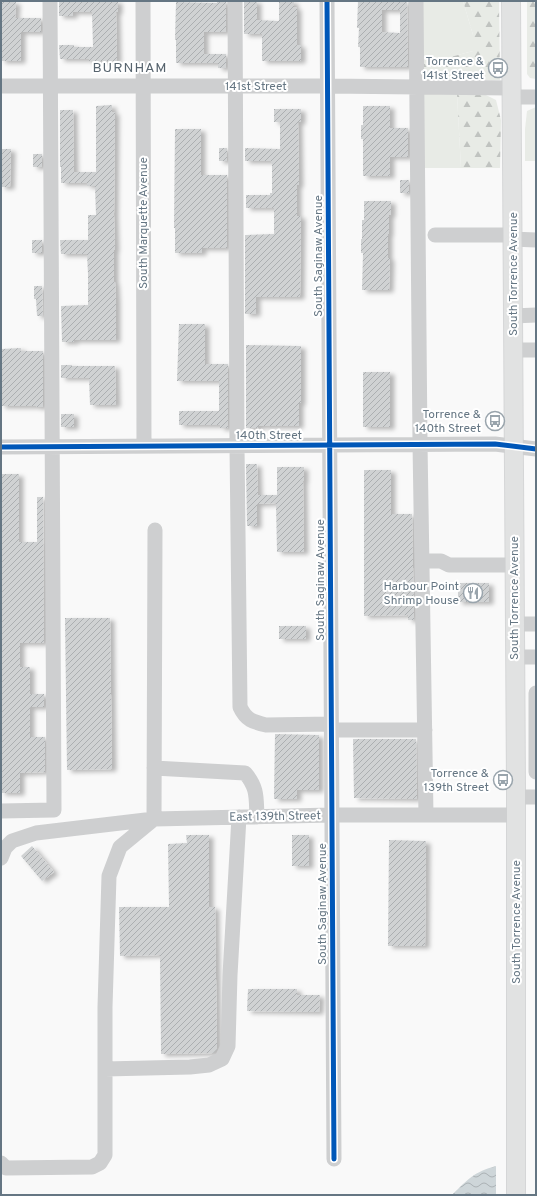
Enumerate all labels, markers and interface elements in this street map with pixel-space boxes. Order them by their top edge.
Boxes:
place label: Torrence & 141st Street [422,54,484,84]
bus stop icon: Torrence & 141st Street [487,57,509,79]
district label: BURNHAM [93,60,167,77]
street label: 141st Street [225,79,287,95]
street label: South Marquette Avenue [136,157,152,289]
street label: South Saginaw Avenue [311,195,327,317]
street label: South Torrence Avenue [506,212,522,336]
place label: Torrence & 140th Street [415,407,481,437]
bus stop icon: Torrence & 140th Street [484,410,506,432]
street label: 140th Street [236,428,302,444]
street label: South Saginaw Avenue [313,519,329,641]
street label: South Torrence Avenue [507,536,523,660]
place label: Harbour Point Shrimp House [383,579,459,609]
restaurant icon: Harbour Point Shrimp House [462,582,484,604]
place label: Torrence & 139th Street [423,766,489,796]
bus stop icon: Torrence & 139th Street [492,769,514,791]
street label: East 139th Street [229,808,321,826]
street label: South Saginaw Avenue [315,843,331,965]
street label: South Torrence Avenue [509,860,525,984]

